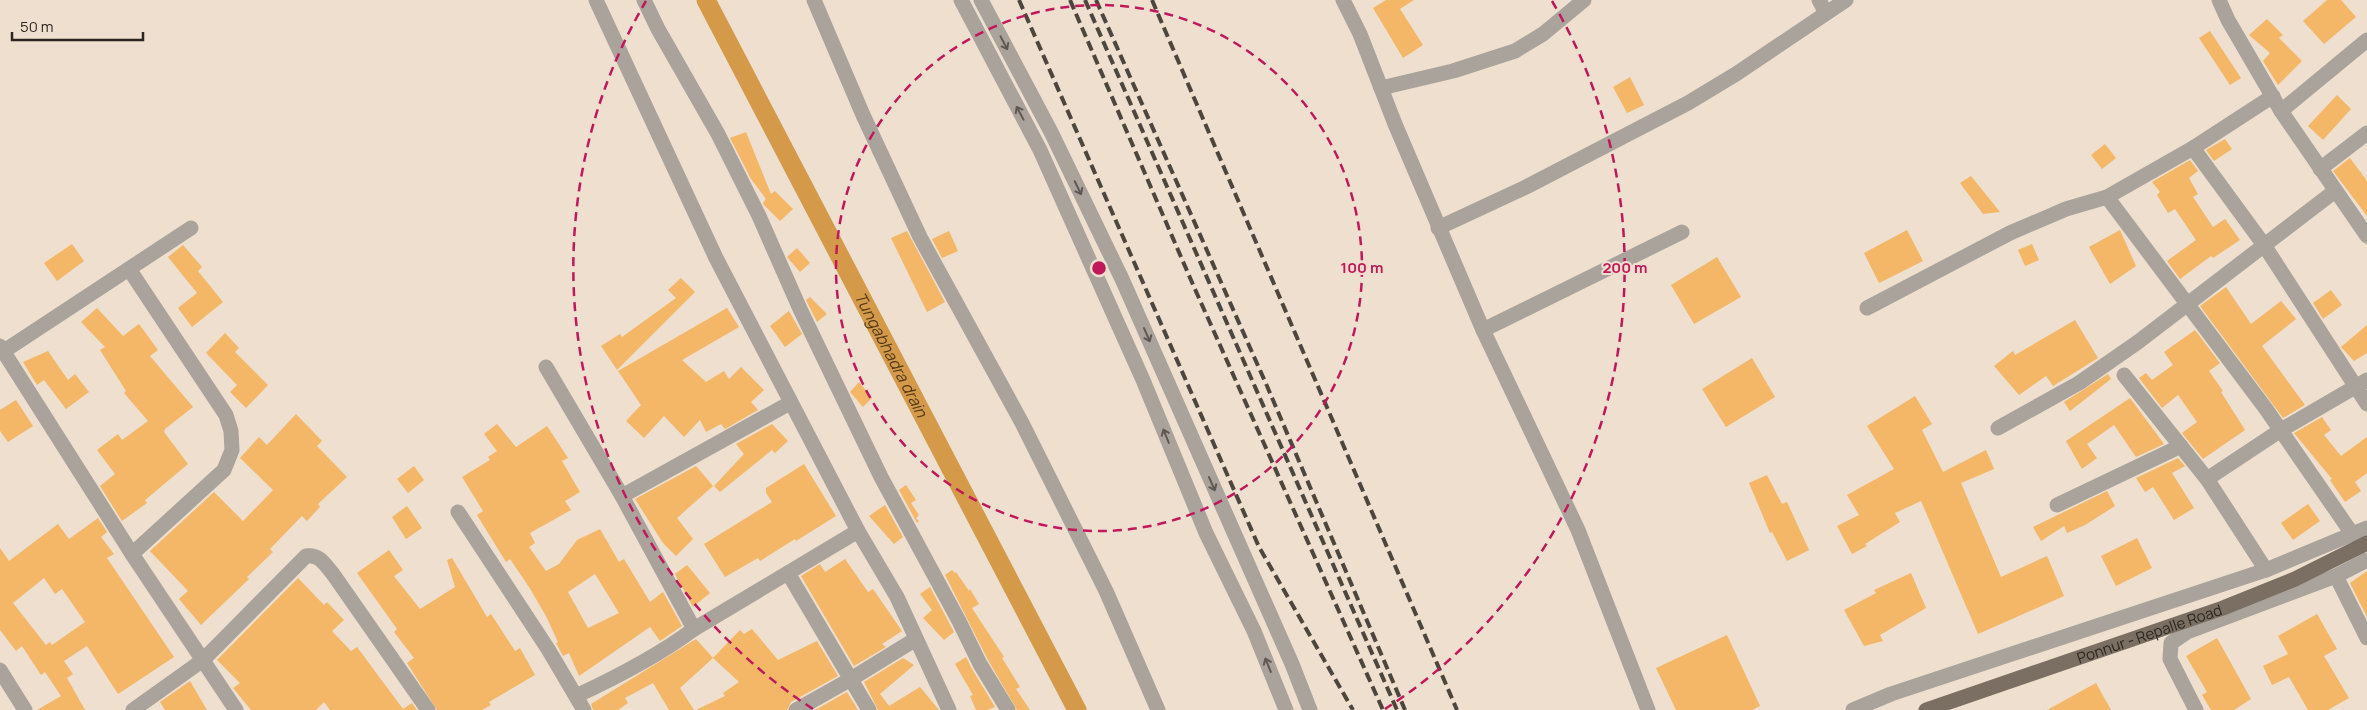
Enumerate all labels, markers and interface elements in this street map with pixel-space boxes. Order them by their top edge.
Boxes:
scale bar [12,10,144,42]
text: 50 m [20,16,54,37]
one-way arrow [1000,35,1009,50]
one-way arrow [1015,106,1024,121]
one-way arrow [1073,180,1083,195]
text: 100 m [1341,257,1383,278]
text: 200 m [1602,257,1648,278]
centre of rings [1090,259,1108,277]
water label: Tungabhadra drain [850,288,933,421]
one-way arrow [1142,327,1152,342]
one-way arrow [1161,429,1171,444]
one-way arrow [1208,476,1218,491]
street label: Ponnur - Repalle Road [2074,599,2225,668]
one-way arrow [1263,658,1272,673]

